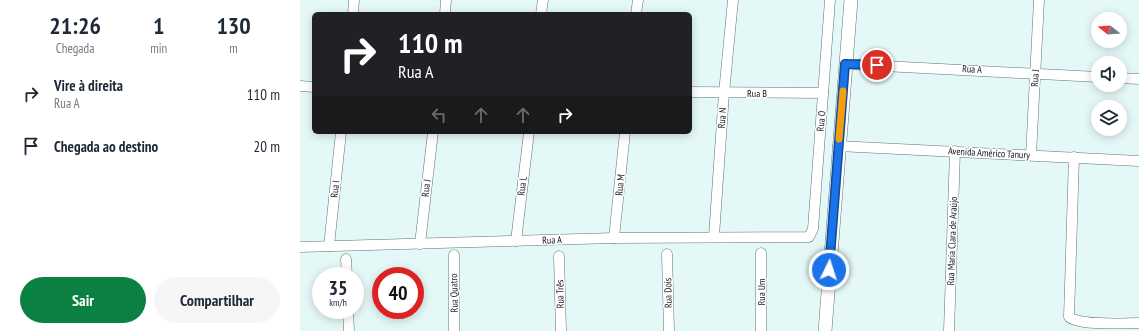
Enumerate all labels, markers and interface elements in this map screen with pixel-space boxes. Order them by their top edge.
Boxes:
text: 21:26 [49,10,101,41]
text: 1 [153,10,164,41]
text: 130 [216,10,251,41]
north arrow [1091,12,1127,48]
map controls [1091,12,1127,136]
text: 110 m [398,24,462,61]
icon: right [332,28,384,80]
text: Chegada [56,40,94,57]
text: min [150,40,167,57]
text: m [229,40,238,57]
pin [860,48,894,82]
icon: arrive [866,54,888,76]
button: sound [1091,56,1127,92]
text: Rua A [398,60,434,83]
street label: Rua A [962,62,982,76]
street label: Rua J [1028,69,1042,87]
text: Vire à direita [54,76,123,95]
icon: right [20,83,42,105]
text: 110 m [247,85,280,104]
street label: Rua B [747,87,767,100]
text: Rua A [54,95,80,112]
button: layers [1091,100,1127,136]
icon: left [428,104,450,126]
icon: ahead [470,104,492,126]
icon: ahead [512,104,534,126]
icon: right [554,104,576,126]
street label: Rua N [715,107,729,129]
street label: Rua O [814,110,828,132]
icon: arrive [20,135,42,157]
text: Chegada ao destino [54,137,158,156]
text: 20 m [254,137,280,156]
street label: Avenida Américo Tanury [948,144,1030,162]
street label: Rua M [612,174,628,196]
street label: Rua L [514,175,530,196]
street label: Rua J [419,179,433,197]
street label: Rua I [328,180,342,198]
street label: Rua Maria Clara de Araújo [944,196,960,286]
street label: Rua A [542,233,562,247]
position arrow [808,249,850,291]
speed limit sign: 40 [372,267,424,319]
street label: Rua Quatro [447,273,461,313]
text: 35 [328,275,348,301]
button: Sair [20,277,146,323]
button: Compartilhar [154,277,280,323]
street label: Rua Dois [661,277,675,308]
street label: Rua Três [553,279,567,309]
street label: Rua Um [755,279,768,305]
text: km/h [329,296,347,309]

